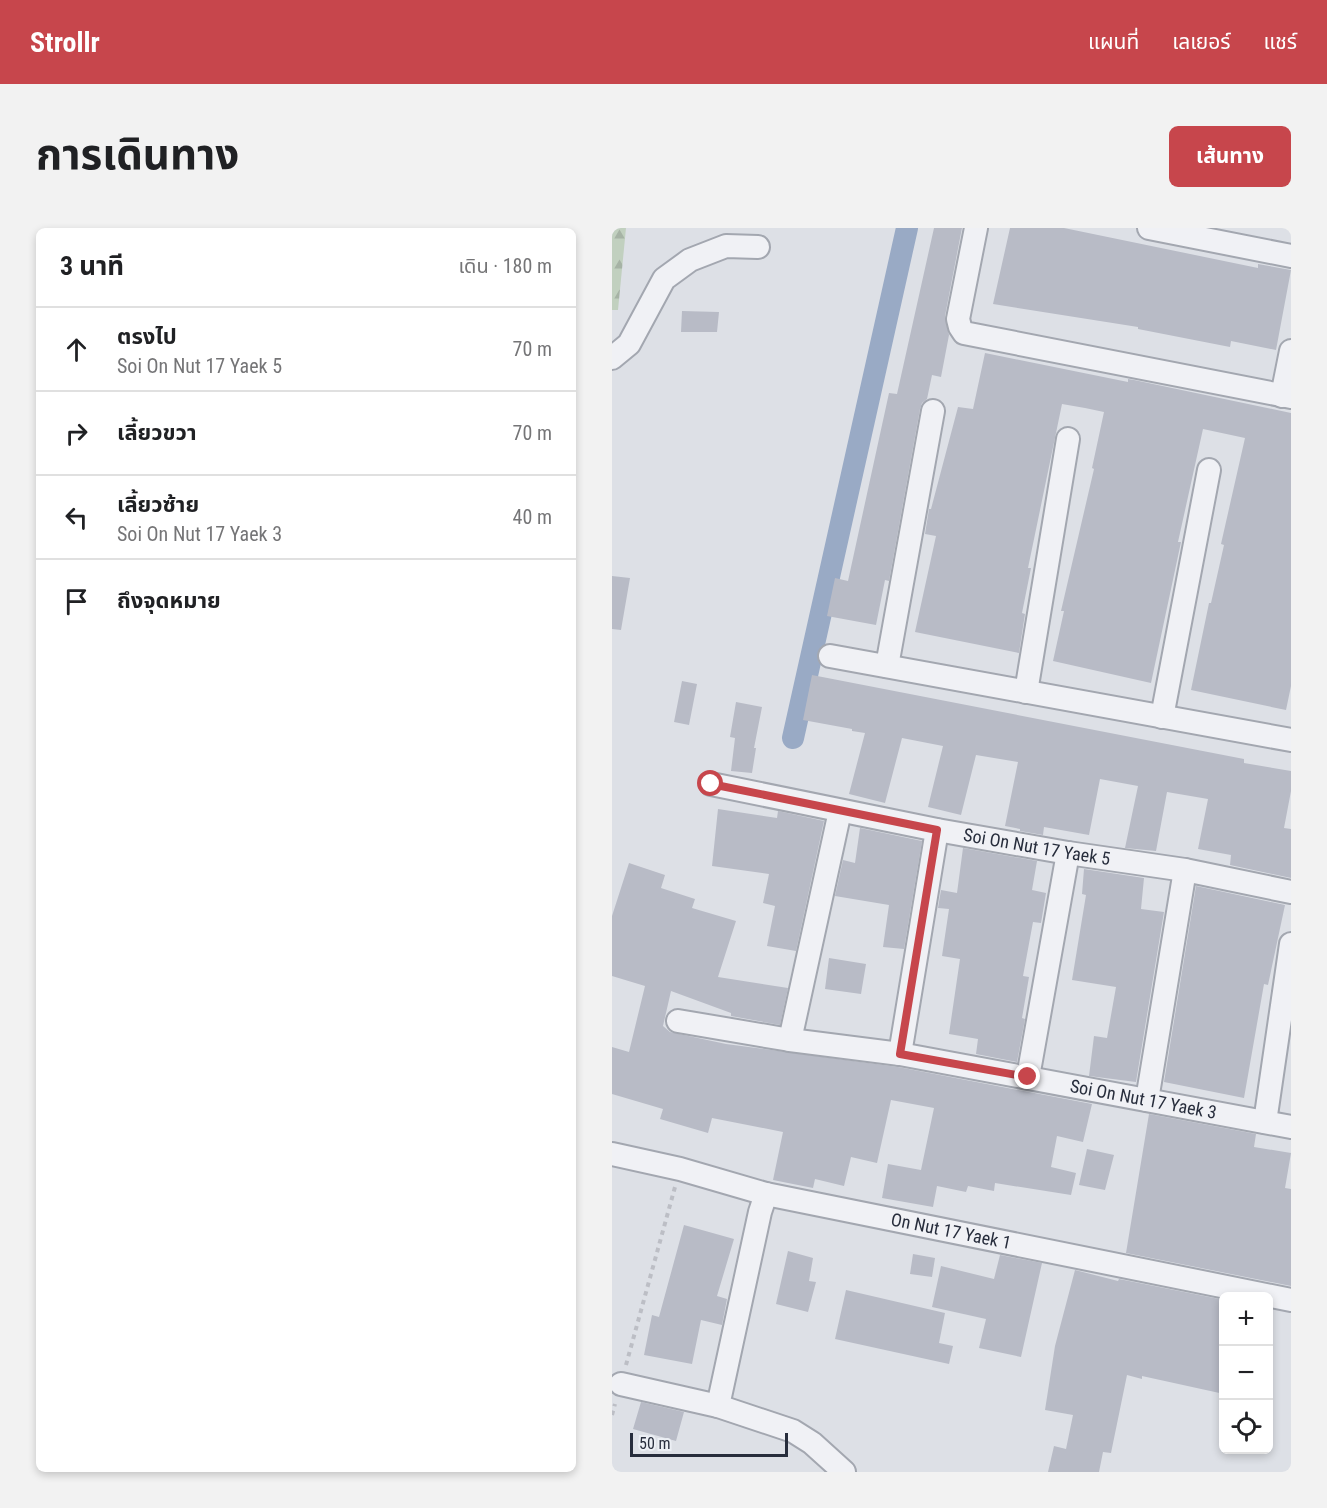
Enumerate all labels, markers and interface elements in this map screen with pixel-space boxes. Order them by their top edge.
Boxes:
text: Strollr [30,26,100,59]
text: แผนที่ [1088,30,1139,54]
text: เลเยอร์ [1172,30,1231,54]
text: แชร์ [1264,30,1297,54]
button: เส้นทาง [1169,126,1291,187]
text: การเดินทาง [36,130,239,179]
text: 3 นาที [60,251,124,281]
text: เดิน · 180 m [458,254,552,278]
text: ตรงไป [117,324,177,349]
icon: ahead [60,333,93,366]
text: 70 m [513,337,552,361]
text: Soi On Nut 17 Yaek 5 [117,354,282,378]
icon: right [60,417,93,450]
text: เลี้ยวขวา [117,420,197,445]
text: 70 m [513,421,552,445]
text: เลี้ยวซ้าย [117,492,199,517]
icon: left [60,501,93,534]
text: 40 m [513,505,552,529]
text: Soi On Nut 17 Yaek 3 [117,522,282,546]
icon: arrive [60,585,93,618]
text: ถึงจุดหมาย [117,588,221,613]
route start [697,770,723,796]
street label: Soi On Nut 17 Yaek 5 [962,824,1112,869]
route end [1014,1063,1040,1089]
street label: Soi On Nut 17 Yaek 3 [1068,1075,1218,1123]
street label: On Nut 17 Yaek 1 [889,1209,1013,1253]
map controls [1219,1292,1273,1454]
button: + [1219,1292,1273,1346]
button: − [1219,1346,1273,1400]
button: locate [1219,1400,1273,1454]
scale bar [630,1430,788,1458]
text: 50 m [639,1434,671,1453]

